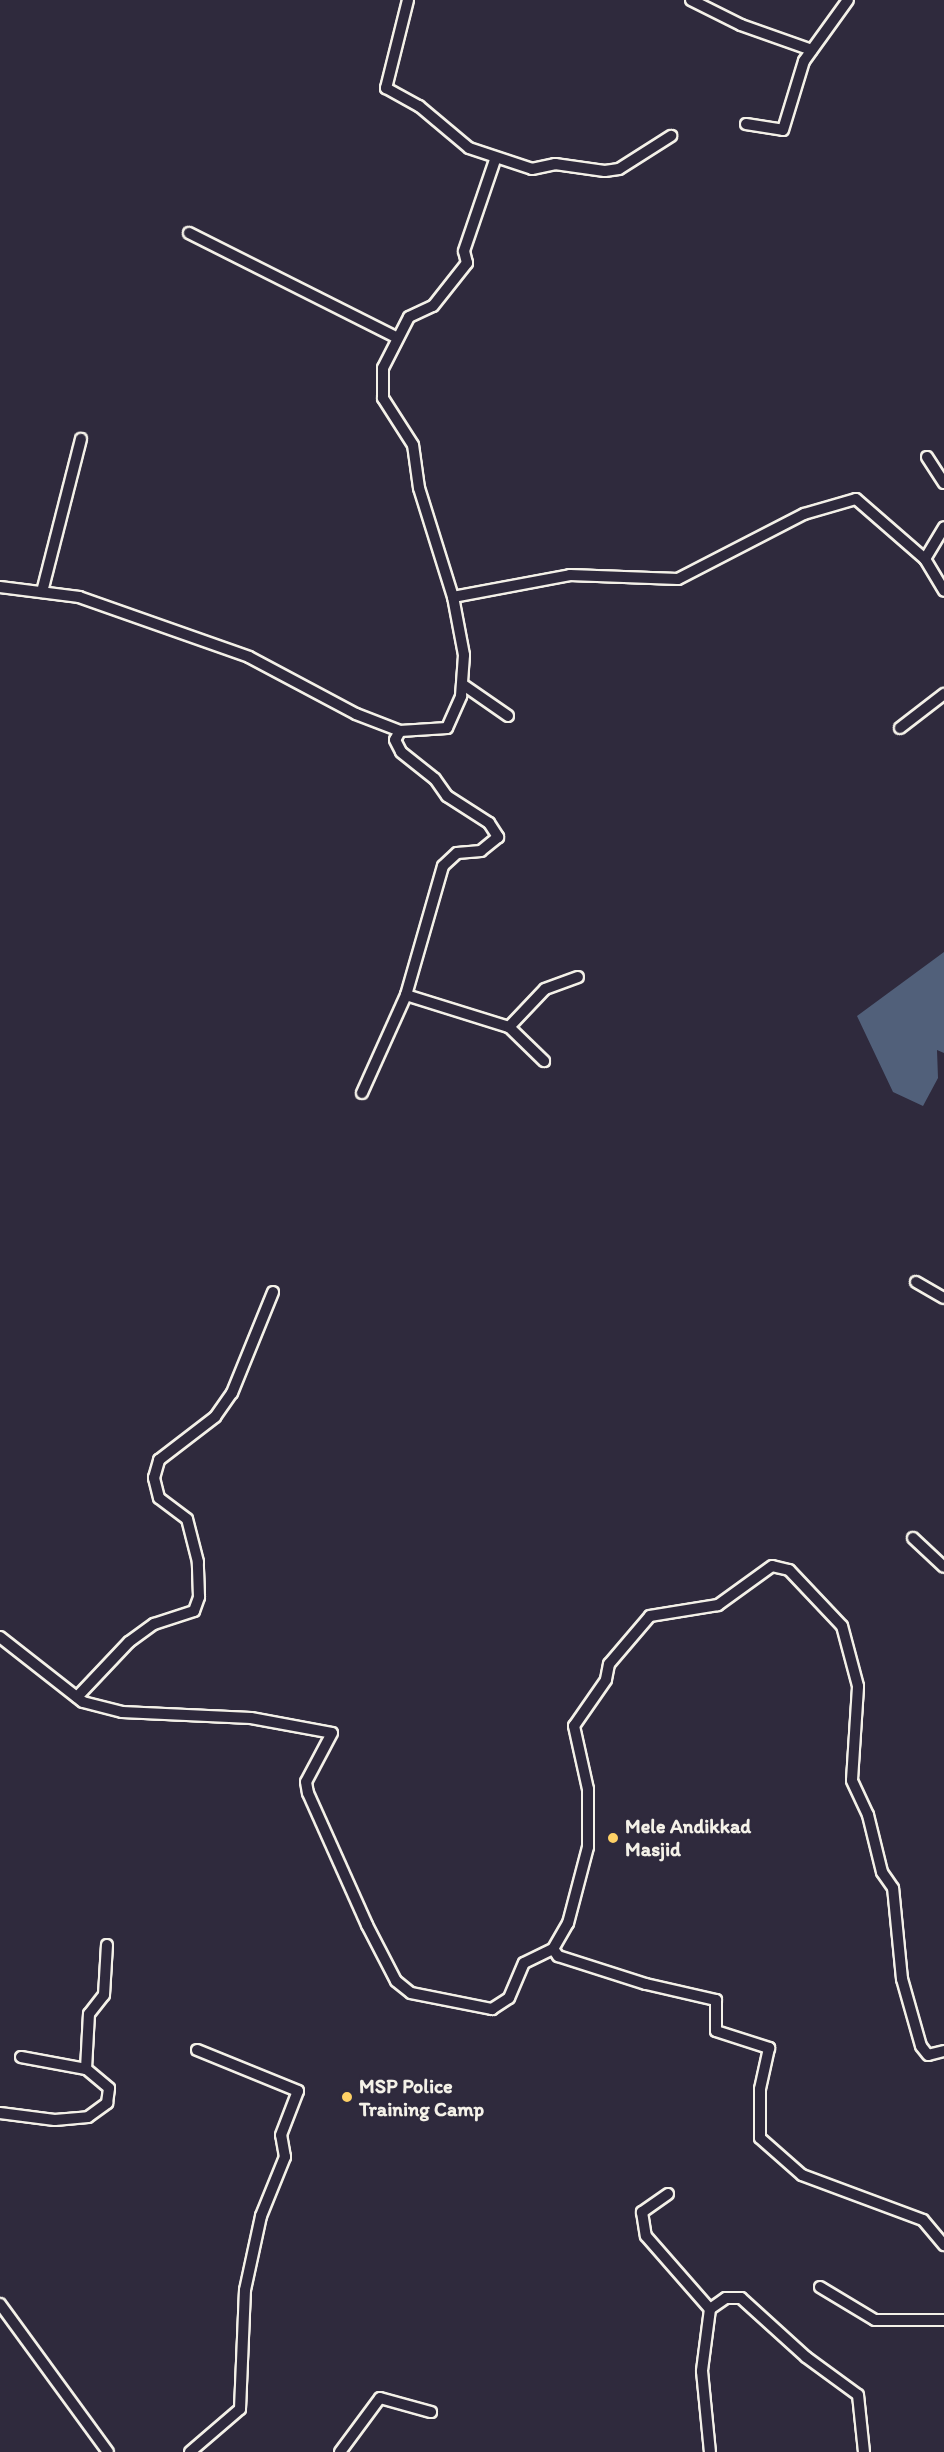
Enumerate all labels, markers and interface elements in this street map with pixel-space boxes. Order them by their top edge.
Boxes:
place label: Mele Andikkad Masjid [625,1814,751,1861]
marker: Mele Andikkad Masjid [606,1831,620,1845]
place label: MSP Police Training Camp [359,2074,484,2121]
marker: MSP Police Training Camp [340,2090,354,2104]

